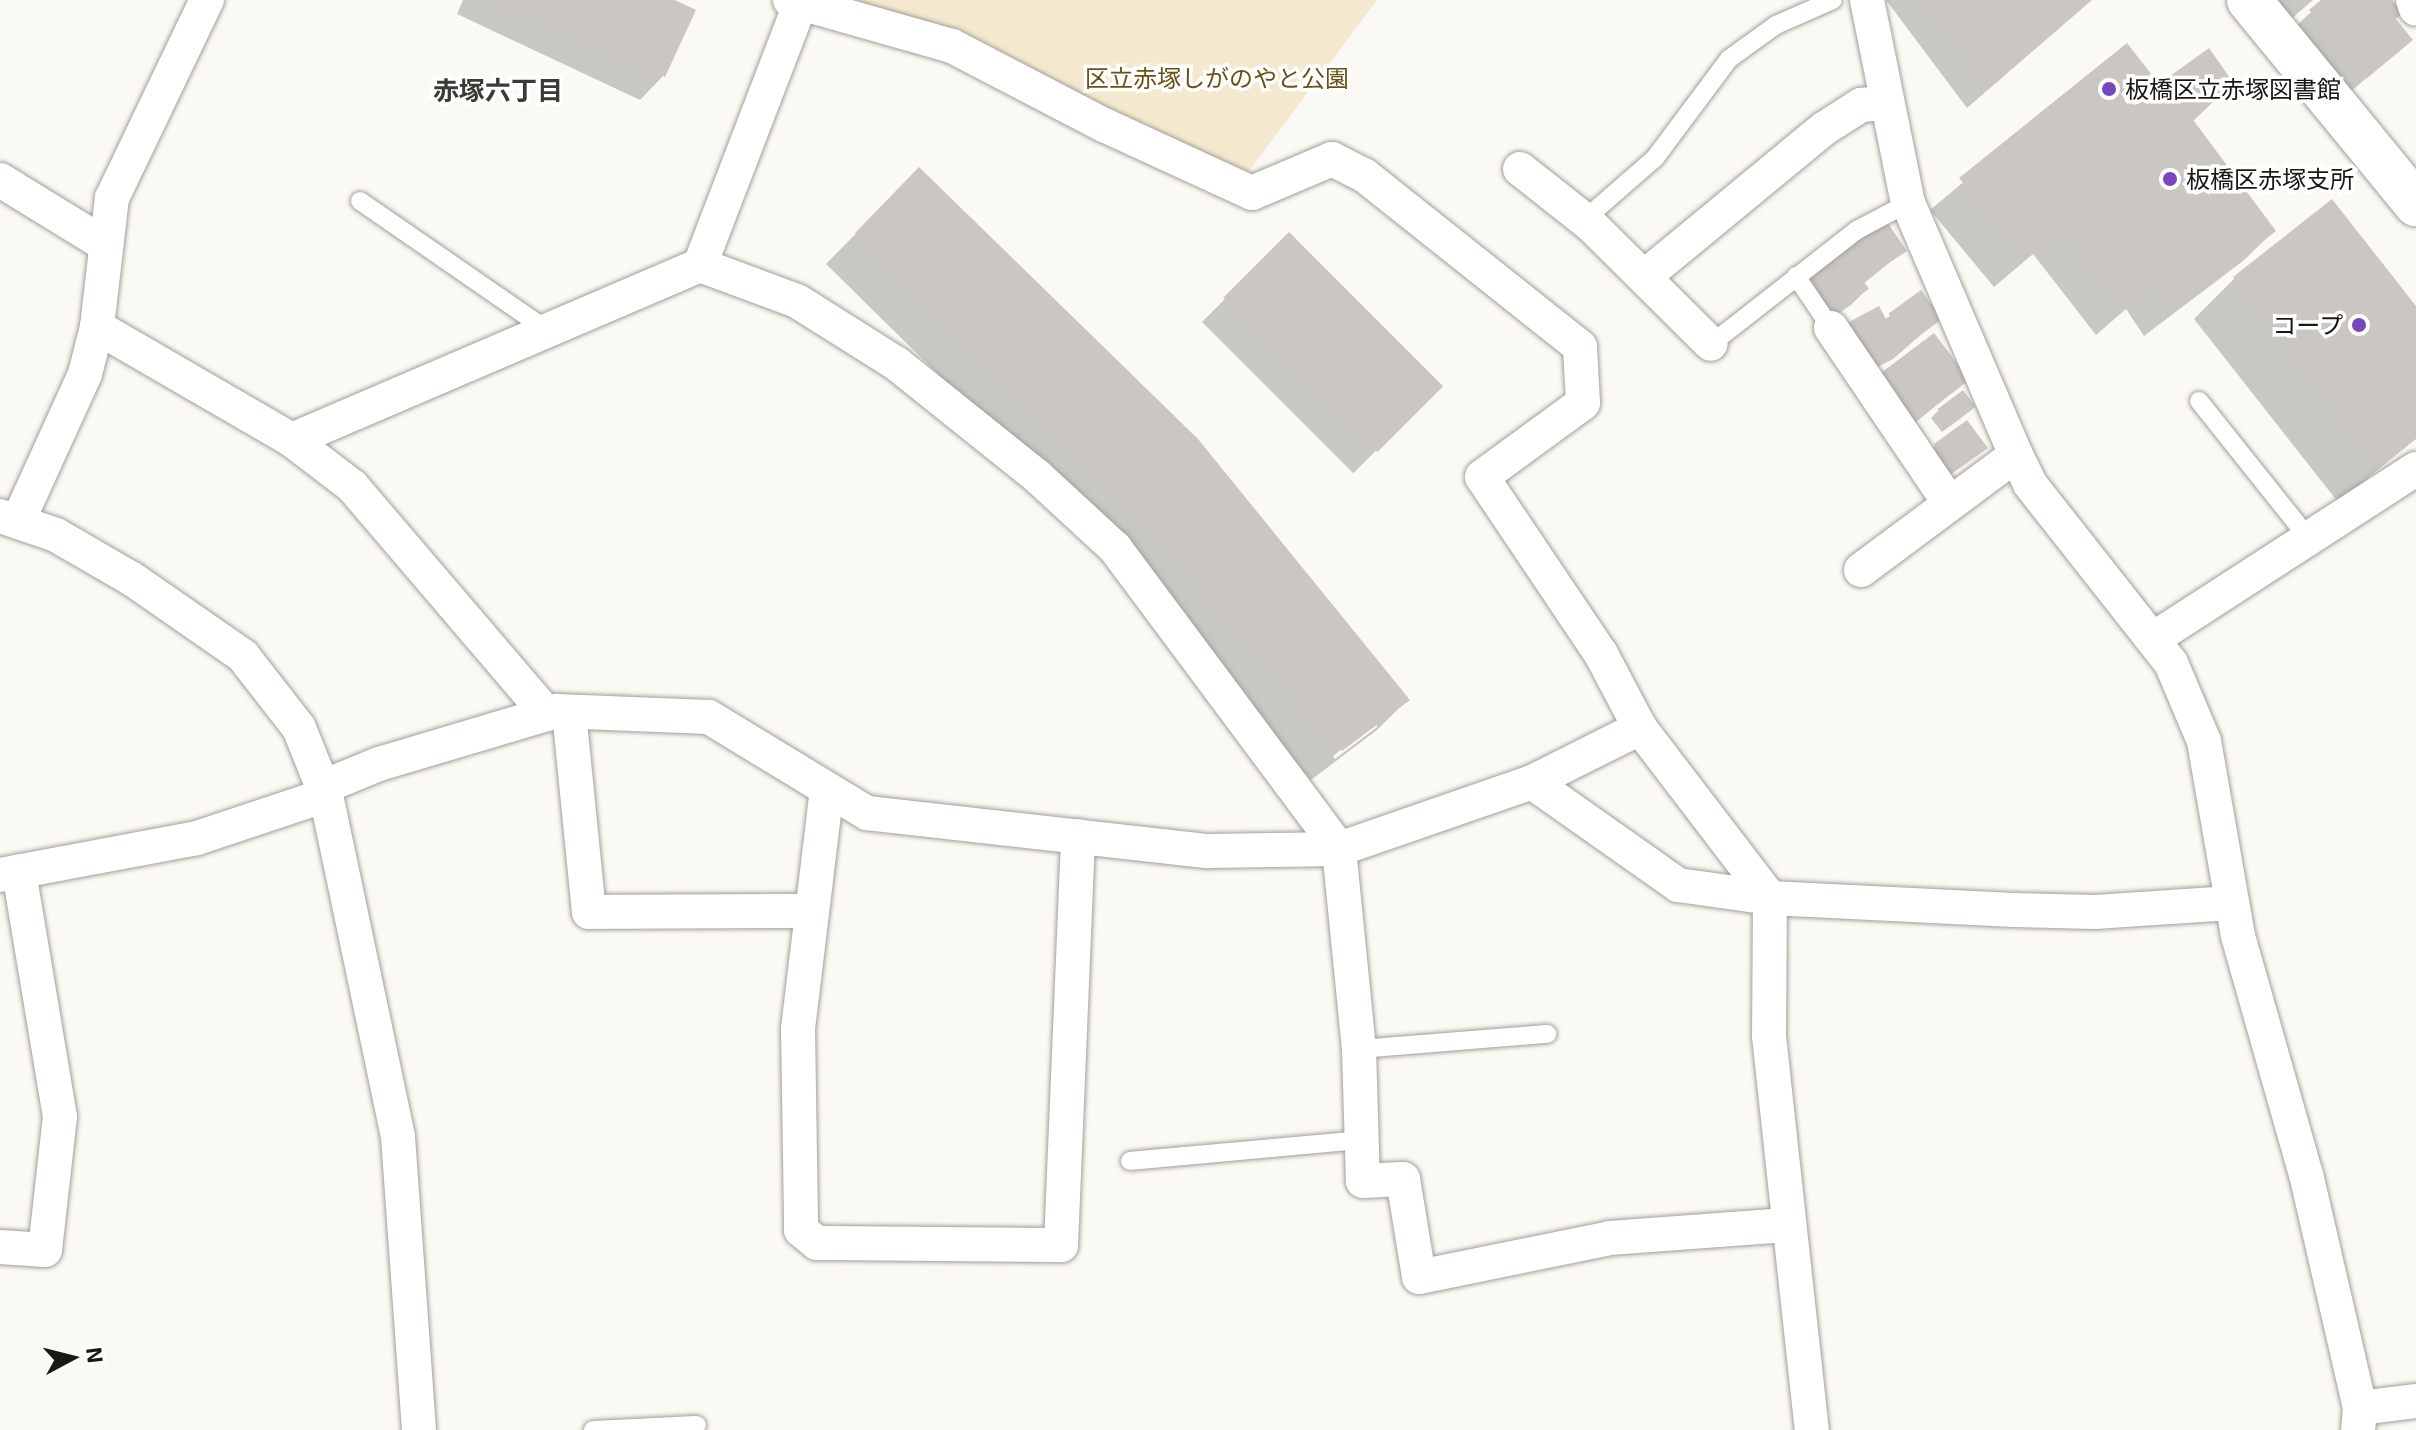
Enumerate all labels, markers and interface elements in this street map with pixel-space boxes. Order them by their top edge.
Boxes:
park label: 区立赤塚しがのやと公園 [1085,64,1349,92]
district label: 赤塚六丁目 [433,74,563,106]
place label: 板橋区立赤塚図書館 [2125,75,2341,103]
marker: 板橋区立赤塚図書館 [2100,80,2118,98]
place label: 板橋区赤塚支所 [2186,165,2354,193]
marker: 板橋区赤塚支所 [2161,170,2179,188]
place label: コープ [2271,311,2343,339]
marker: コープ [2350,316,2368,334]
north arrow [32,1318,112,1398]
text: N [82,1346,110,1365]

